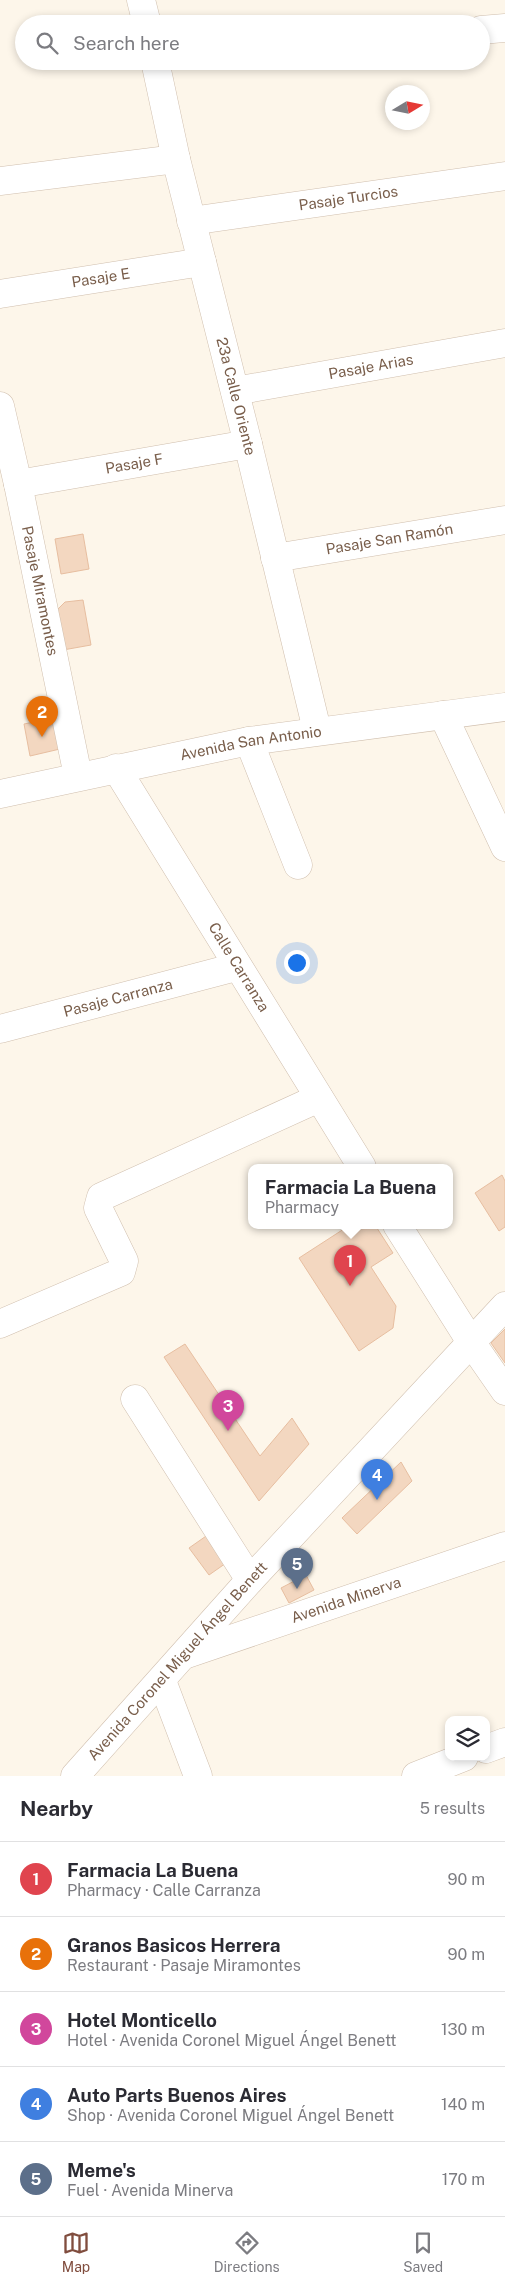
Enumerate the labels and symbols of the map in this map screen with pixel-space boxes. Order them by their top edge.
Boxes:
north arrow [385,85,430,130]
street label: Pasaje Turcios [298,182,399,213]
street label: Pasaje E [70,265,131,291]
street label: 23a Calle Oriente [213,335,259,457]
street label: Pasaje Arias [327,350,414,382]
street label: Pasaje F [104,450,165,477]
street label: Pasaje San Ramón [325,520,454,557]
street label: Pasaje Miramontes [19,524,62,657]
pin: 2 [26,696,58,737]
street label: Avenida San Antonio [178,722,323,763]
street label: Calle Carranza [205,919,273,1015]
your location [284,950,310,976]
street label: Pasaje Carranza [62,975,174,1020]
pin: 1 [334,1245,366,1286]
pin: 3 [212,1390,244,1431]
pin: 4 [361,1459,393,1500]
pin: 5 [281,1548,313,1589]
street label: Avenida Coronel Miguel Ángel Benett [84,1558,271,1764]
street label: Avenida Minerva [289,1573,403,1626]

